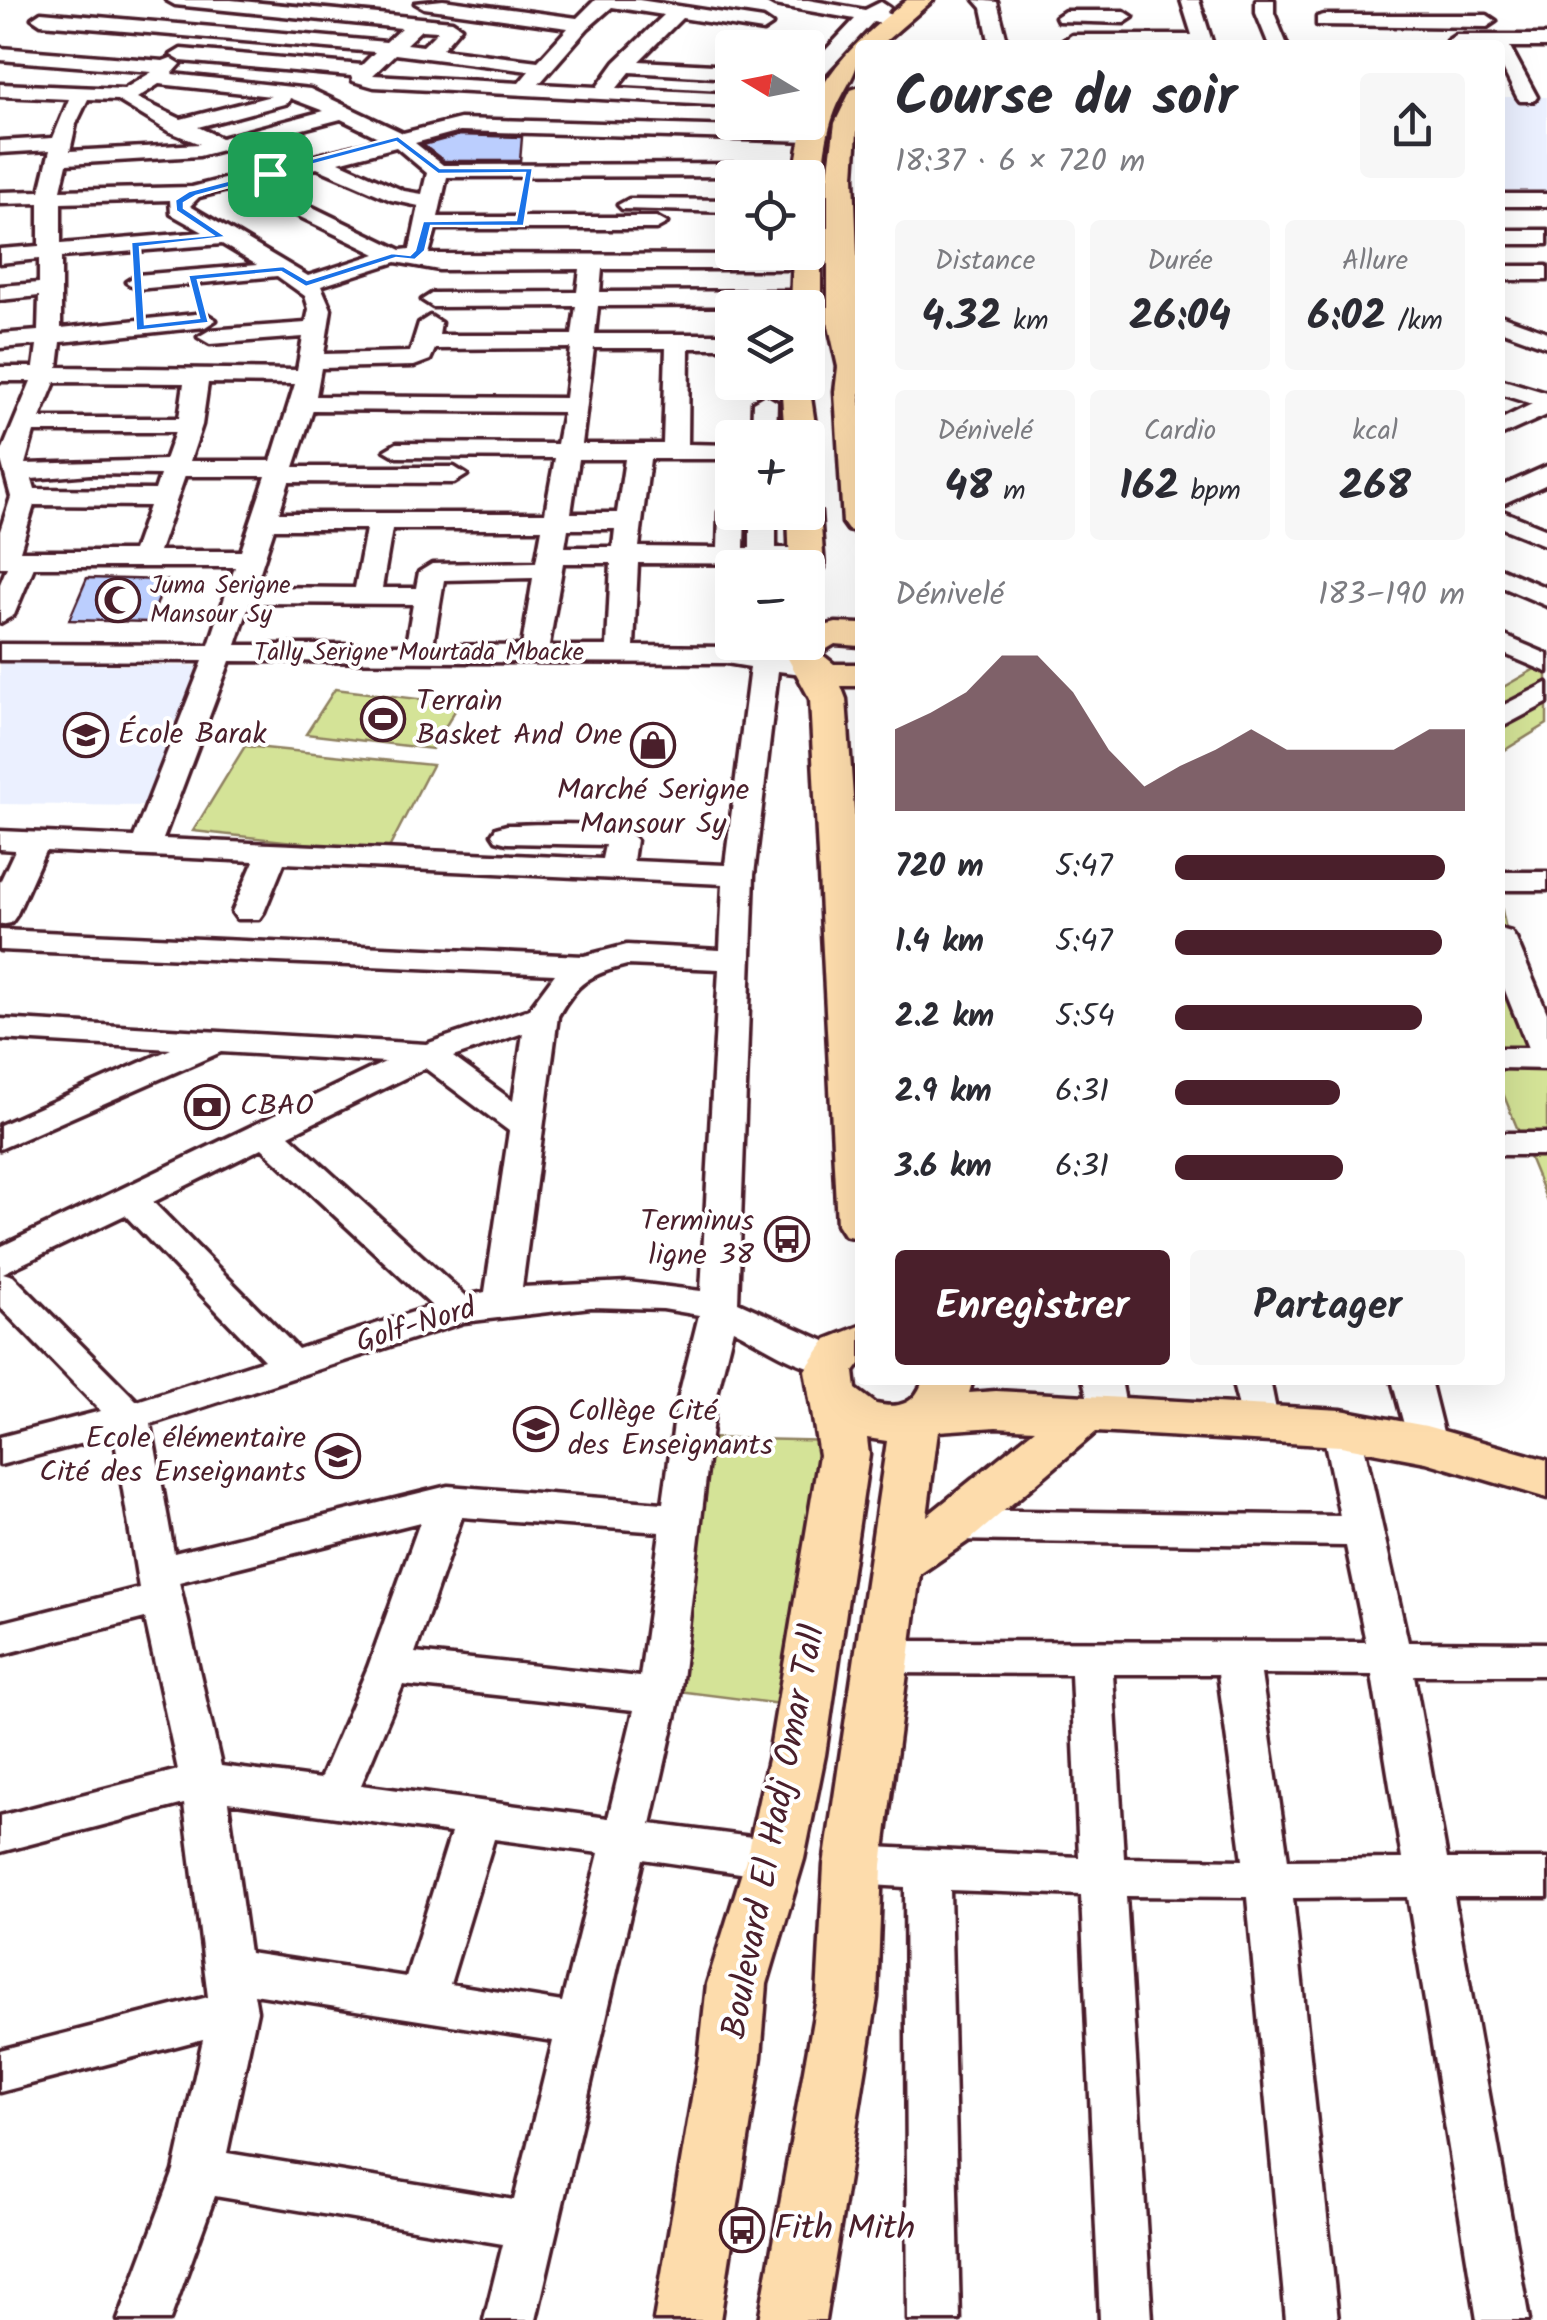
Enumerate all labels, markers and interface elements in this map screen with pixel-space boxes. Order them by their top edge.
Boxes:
north arrow [715,30,825,140]
map controls [715,30,825,660]
text: Course du soir [895,56,1237,143]
button: share [1360,73,1465,178]
pin [228,132,313,217]
text: 18:37 · 6 × 720 m [895,137,1145,188]
icon: arrive [243,147,298,202]
button: locate [715,160,825,270]
text: Distance [935,239,1035,284]
text: Durée [1147,239,1213,284]
text: Allure [1342,239,1408,284]
text: 4.32 [922,284,1002,351]
text: 26:04 [1129,284,1231,351]
text: 6:02 [1307,284,1386,351]
button: layers [715,290,825,400]
text: km [1002,299,1048,344]
text: /km [1386,299,1443,344]
text: Dénivelé [937,409,1033,454]
text: Cardio [1144,409,1216,454]
text: kcal [1352,409,1398,454]
button: + [715,420,825,530]
text: 48 [944,454,992,521]
text: 162 [1119,454,1179,521]
text: 268 [1339,454,1411,521]
text: m [992,469,1026,514]
text: bpm [1179,469,1241,514]
button: − [715,550,825,660]
place label: Juma Serigne Mansour Sy [150,566,291,635]
text: Dénivelé [895,570,1004,621]
text: 183–190 m [1318,570,1465,621]
mosque icon: Juma Serigne Mansour Sy [95,577,141,623]
street label: Tally Serigne Mourtada Mbacke [254,633,584,673]
place label: Terrain Basket And One [416,678,622,760]
sports icon: Terrain Basket And One [360,696,406,742]
place label: École Barak [118,711,268,759]
school or university icon: École Barak [63,712,109,758]
shop icon: Marché Serigne Mansour Sy [630,722,676,768]
place label: Marché Serigne Mansour Sy [557,767,749,849]
text: 720 m [895,842,984,893]
text: 5:47 [1055,842,1112,893]
text: 1.4 km [895,917,984,968]
text: 5:47 [1055,917,1112,968]
text: 2.2 km [895,992,994,1043]
text: 5:54 [1055,992,1115,1043]
text: 2.9 km [895,1067,992,1118]
text: 6:31 [1055,1067,1109,1118]
place label: CBAO [240,1083,314,1131]
bank icon: CBAO [184,1084,230,1130]
text: 3.6 km [895,1142,992,1193]
text: 6:31 [1055,1142,1109,1193]
place label: Terminus ligne 38 [640,1198,755,1280]
bus stop icon: Terminus ligne 38 [764,1216,810,1262]
button: Enregistrer [895,1250,1170,1365]
button: Partager [1190,1250,1465,1365]
street label: Golf-Nord [350,1285,483,1367]
place label: Collège Cité des Enseignants [568,1388,773,1470]
school or university icon: Collège Cité des Enseignants [513,1406,559,1452]
place label: Ecole élémentaire Cité des Enseignants [39,1415,306,1497]
school or university icon: Ecole élémentaire Cité des Enseignants [315,1433,361,1479]
street label: Boulevard El Hadj Omar Tall [707,1620,843,2044]
place label: Fith Mith [774,2202,915,2258]
bus stop icon: Fith Mith [719,2207,765,2253]

